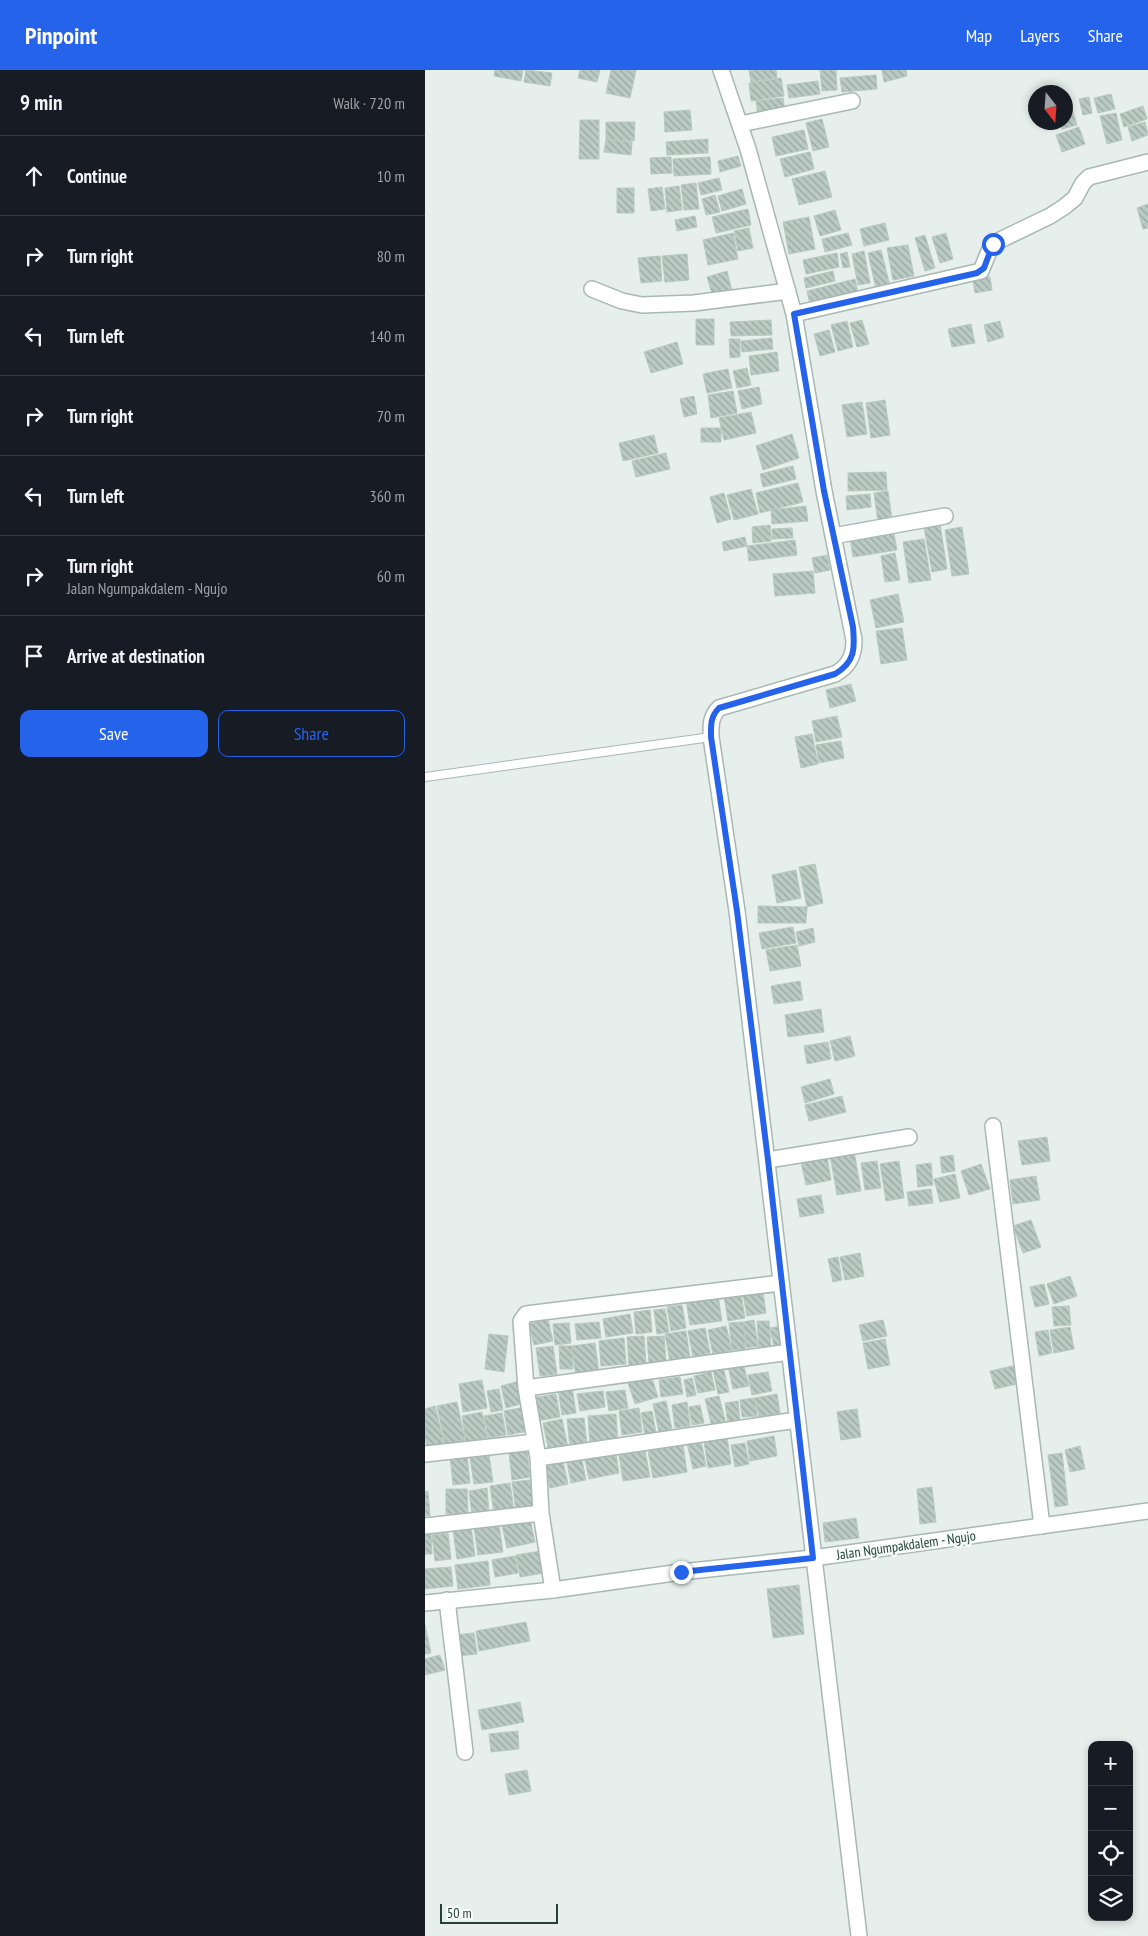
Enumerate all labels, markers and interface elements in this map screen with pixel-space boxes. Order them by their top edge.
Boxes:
text: Pinpoint [25,20,97,51]
text: Map [966,24,992,47]
text: Layers [1020,24,1060,47]
text: Share [1088,24,1123,47]
north arrow [1028,85,1073,130]
text: 9 min [20,89,62,116]
text: Walk · 720 m [333,93,405,113]
icon: ahead [20,162,48,190]
text: Continue [67,164,127,188]
text: 10 m [377,166,405,186]
route start [982,233,1005,256]
icon: right [20,242,48,270]
text: Turn right [67,244,133,268]
text: 80 m [377,246,405,266]
icon: left [20,322,48,350]
text: Turn left [67,324,124,348]
text: 140 m [370,326,405,346]
icon: right [20,402,48,430]
text: Turn right [67,404,133,428]
text: 70 m [377,406,405,426]
icon: left [20,482,48,510]
text: Turn left [67,484,124,508]
text: 360 m [370,486,405,506]
text: Turn right [67,554,133,578]
icon: right [20,562,48,590]
text: 60 m [377,566,405,586]
text: Jalan Ngumpakdalem - Ngujo [67,578,227,598]
icon: arrive [20,642,48,670]
text: Arrive at destination [67,644,205,668]
button: Save [20,710,208,757]
button: Share [218,710,405,757]
street label: Jalan Ngumpakdalem - Ngujo [834,1526,977,1564]
route end [670,1561,693,1584]
map controls [1088,1741,1133,1921]
button: + [1088,1741,1133,1786]
button: − [1088,1786,1133,1831]
button: locate [1088,1831,1133,1876]
button: layers [1088,1876,1133,1921]
scale bar [440,1901,557,1924]
text: 50 m [447,1904,472,1922]

